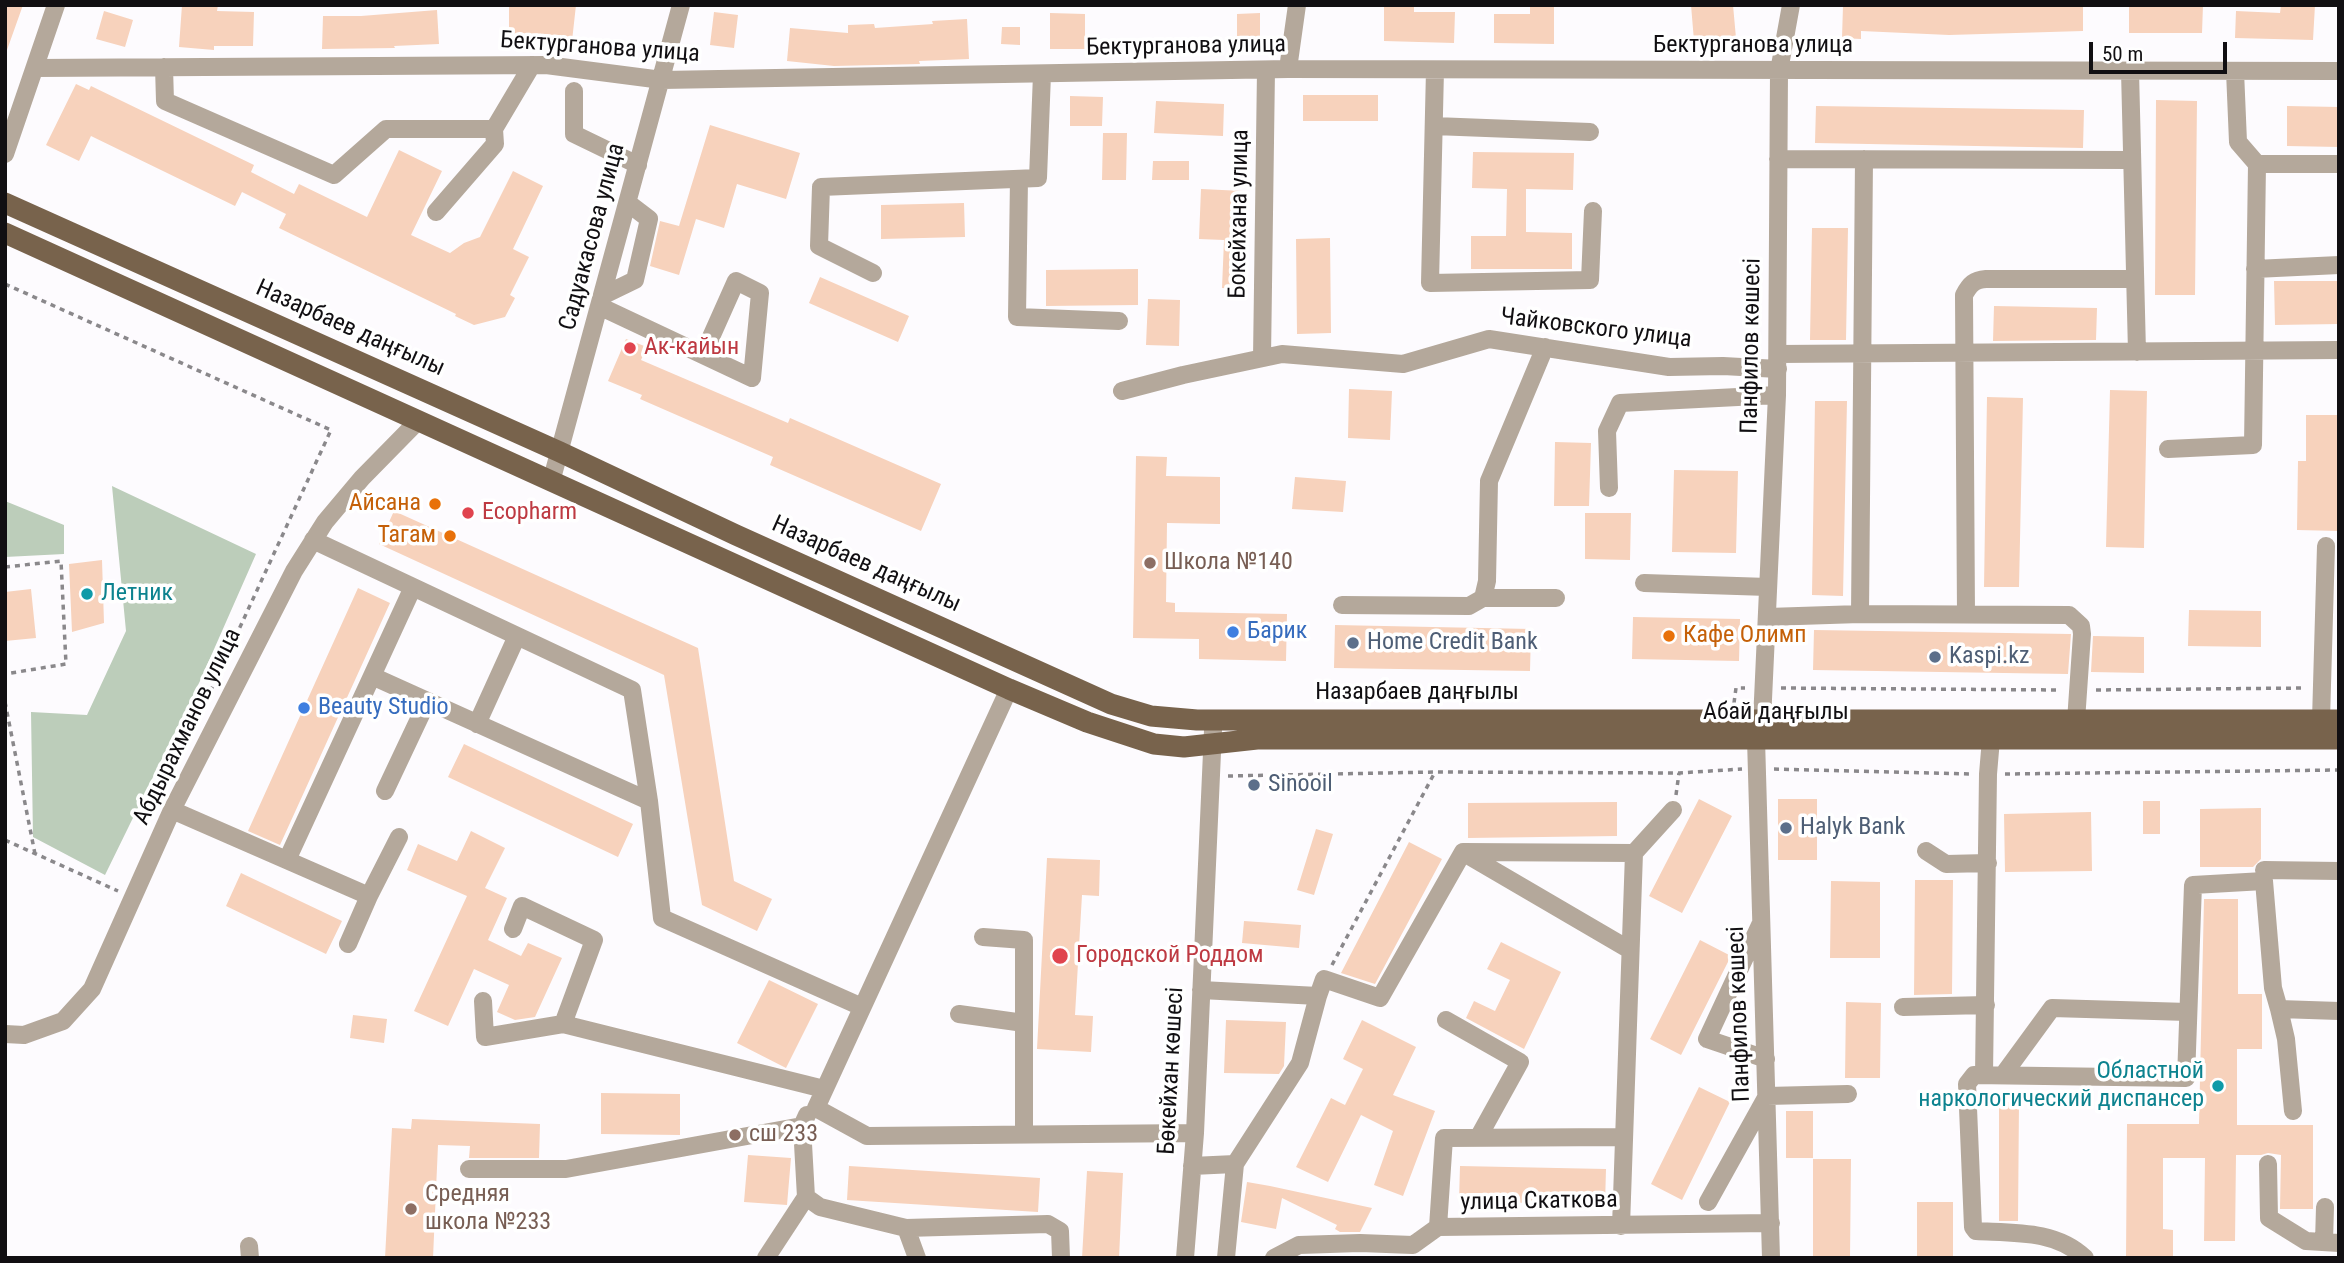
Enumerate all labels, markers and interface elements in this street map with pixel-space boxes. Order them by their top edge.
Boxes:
street label: Бектурганова улица [499,27,701,69]
scale bar [2092,28,2230,72]
street label: Бектурганова улица [1086,31,1286,63]
street label: Бектурганова улица [1653,32,1853,60]
text: 50 m [2102,42,2143,66]
street label: Бокейхана улица [1224,129,1256,299]
street label: Садуакасова улица [554,140,632,334]
street label: Панфилов көшесі [1736,258,1768,434]
street label: Назарбаев даңғылы [251,274,449,384]
street label: Чайковского улица [1499,303,1693,355]
place label: Ак-кайын [644,334,739,362]
marker: Ак-кайын [622,340,638,356]
place label: Айсана [349,490,421,518]
marker: Айсана [427,496,443,512]
place label: Ecopharm [482,499,577,527]
marker: Ecopharm [460,505,476,521]
street label: Назарбаев даңғылы [767,510,965,620]
place label: Тагам [377,522,436,550]
marker: Тагам [442,528,458,544]
place label: Школа №140 [1164,549,1293,577]
marker: Школа №140 [1142,555,1158,571]
place label: Летник [101,580,173,608]
marker: Летник [79,586,95,602]
place label: Барик [1247,618,1307,646]
place label: Кафе Олимп [1683,622,1806,650]
street label: Абдырахманов улица [128,624,248,830]
marker: Барик [1225,624,1241,640]
marker: Кафе Олимп [1661,628,1677,644]
place label: Home Credit Bank [1367,629,1538,657]
marker: Home Credit Bank [1345,635,1361,651]
place label: Kaspi.kz [1949,643,2030,671]
marker: Kaspi.kz [1927,649,1943,665]
street label: Назарбаев даңғылы [1315,679,1519,707]
place label: Beauty Studio [318,694,449,722]
street label: Абай даңғылы [1703,699,1849,727]
marker: Beauty Studio [296,700,312,716]
place label: Sinooil [1268,771,1333,799]
marker: Sinooil [1246,777,1262,793]
place label: Halyk Bank [1800,814,1905,842]
marker: Halyk Bank [1778,820,1794,836]
street label: Панфилов көшесі [1723,926,1757,1102]
place label: Городской Роддом [1076,942,1263,970]
marker: Городской Роддом [1050,946,1070,966]
street label: Бөкейхан көшесі [1153,986,1191,1156]
place label: Областной наркологический диспансер [1918,1058,2204,1114]
marker: Областной наркологический диспансер [2210,1078,2226,1094]
place label: сш 233 [749,1121,818,1149]
marker: сш 233 [727,1127,743,1143]
place label: Средняя школа №233 [425,1181,551,1237]
street label: улица Скаткова [1460,1186,1618,1218]
marker: Средняя школа №233 [403,1201,419,1217]

